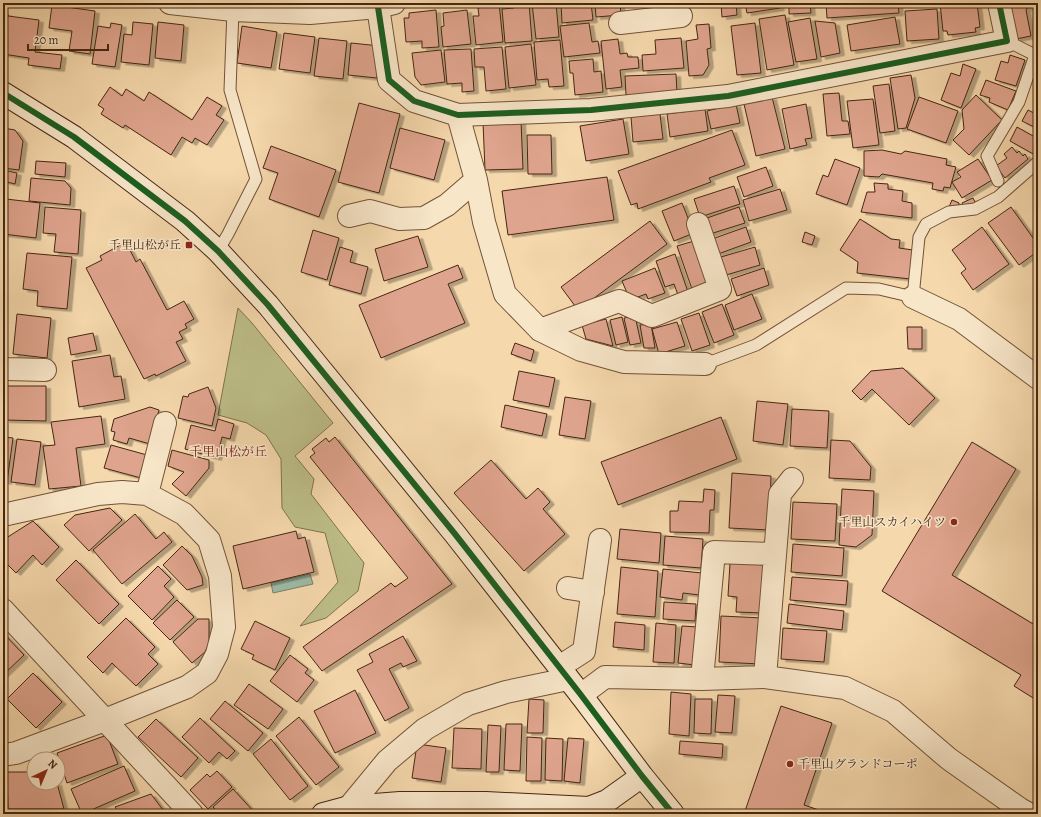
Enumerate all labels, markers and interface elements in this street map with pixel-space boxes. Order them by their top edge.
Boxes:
scale bar [28,26,108,52]
text: 20 m [34,32,58,48]
place label: 千里山松が丘 [109,237,181,253]
marker: 千里山松が丘 [184,240,194,250]
district label: 千里山松が丘 [189,443,267,460]
place label: 千里山スカイハイツ [839,514,946,530]
marker: 千里山スカイハイツ [949,517,959,527]
north arrow [26,751,66,791]
text: N [45,756,61,772]
place label: 千里山グランドコーポ [798,756,918,772]
marker: 千里山グランドコーポ [785,759,795,769]

